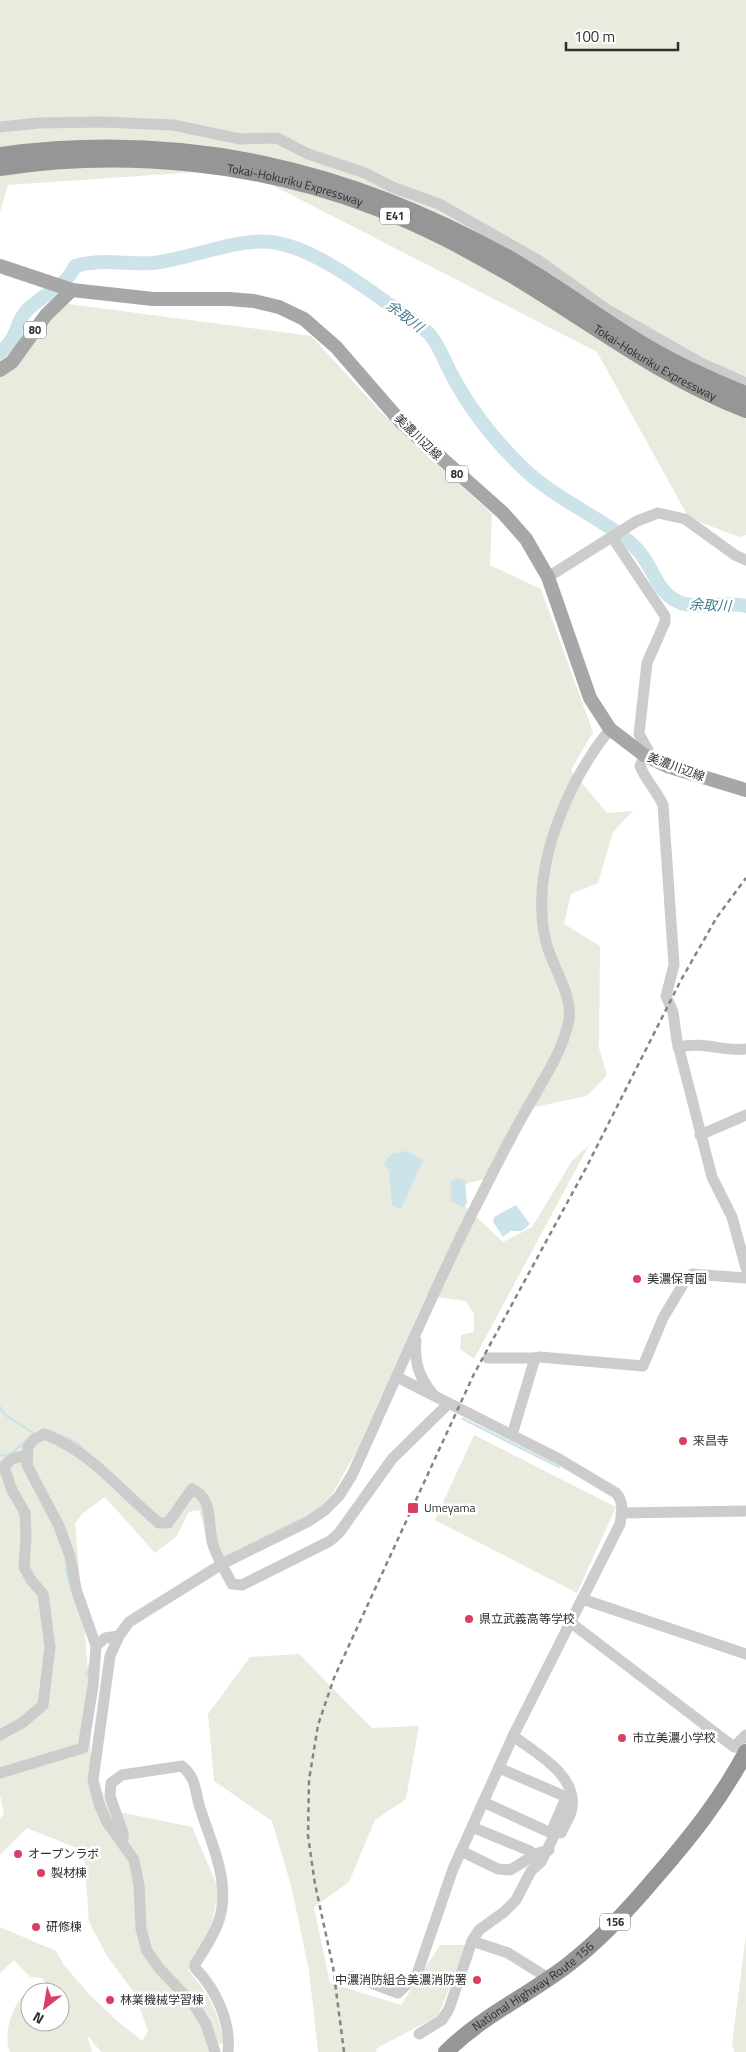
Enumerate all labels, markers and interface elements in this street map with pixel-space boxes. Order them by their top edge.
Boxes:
scale bar [566,20,678,52]
text: 100 m [574,25,615,48]
street label: Tokai-Hokuriku Expressway [226,158,366,211]
road number: E41 [380,208,410,225]
water label: 余取川 [382,295,430,338]
street label: Tokai-Hokuriku Expressway [590,319,720,406]
road number: 80 [24,322,46,338]
street label: 美濃川辺線 [390,409,447,464]
road number: 80 [446,466,468,482]
water label: 余取川 [689,593,734,616]
street label: 美濃川辺線 [645,747,708,786]
place label: 美濃保育園 [647,1269,707,1288]
marker: 美濃保育園 [631,1273,643,1285]
place label: 来昌寺 [693,1431,729,1450]
marker: 来昌寺 [677,1435,689,1447]
place label: Umeyama [424,1498,475,1517]
marker: Umeyama [406,1501,420,1515]
place label: 県立武義高等学校 [479,1609,575,1628]
marker: 県立武義高等学校 [463,1613,475,1625]
place label: 市立美濃小学校 [632,1728,716,1747]
marker: 市立美濃小学校 [616,1732,628,1744]
place label: オープンラボ [28,1844,99,1863]
marker: オープンラボ [12,1848,24,1860]
place label: 製材棟 [51,1863,87,1882]
marker: 製材棟 [35,1867,47,1879]
road number: 156 [600,1914,630,1930]
place label: 研修棟 [46,1917,82,1936]
marker: 研修棟 [30,1921,42,1933]
street label: National Highway Route 156 [468,1937,598,2036]
place label: 中濃消防組合美濃消防署 [335,1970,467,1989]
marker: 中濃消防組合美濃消防署 [471,1974,483,1986]
north arrow [20,1982,70,2032]
place label: 林業機械学習棟 [120,1990,204,2009]
marker: 林業機械学習棟 [104,1994,116,2006]
text: N [28,2007,48,2030]

